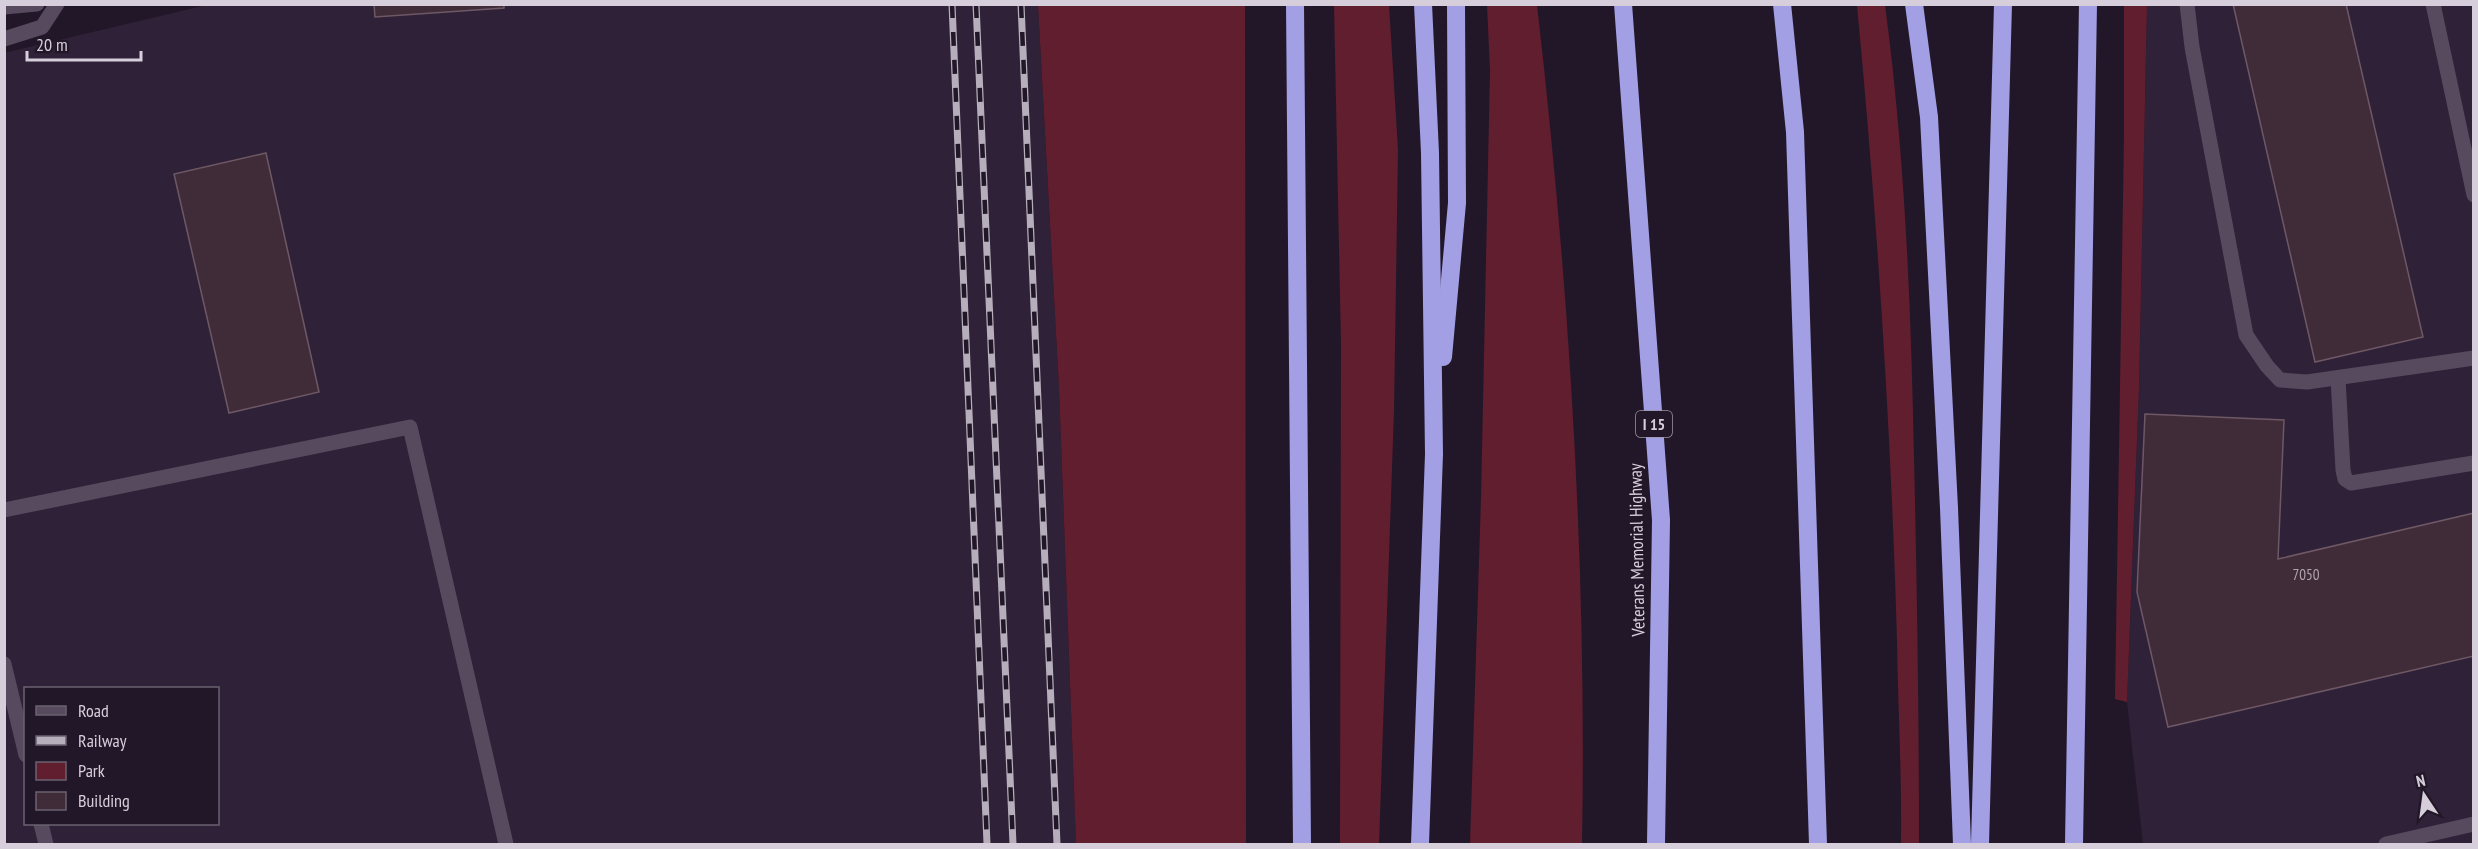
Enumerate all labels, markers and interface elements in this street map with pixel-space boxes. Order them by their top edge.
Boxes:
scale bar [27,24,141,62]
text: 20 m [36,33,68,56]
road number: I 15 [1636,411,1672,437]
street label: Veterans Memorial Highway [1623,463,1650,638]
house number: 7050 [2292,565,2320,584]
legend [24,687,219,825]
text: Road [78,699,109,722]
text: Railway [78,729,127,752]
text: Park [78,759,105,782]
north arrow [2394,765,2454,825]
text: N [2414,770,2427,791]
text: Building [78,789,130,812]

